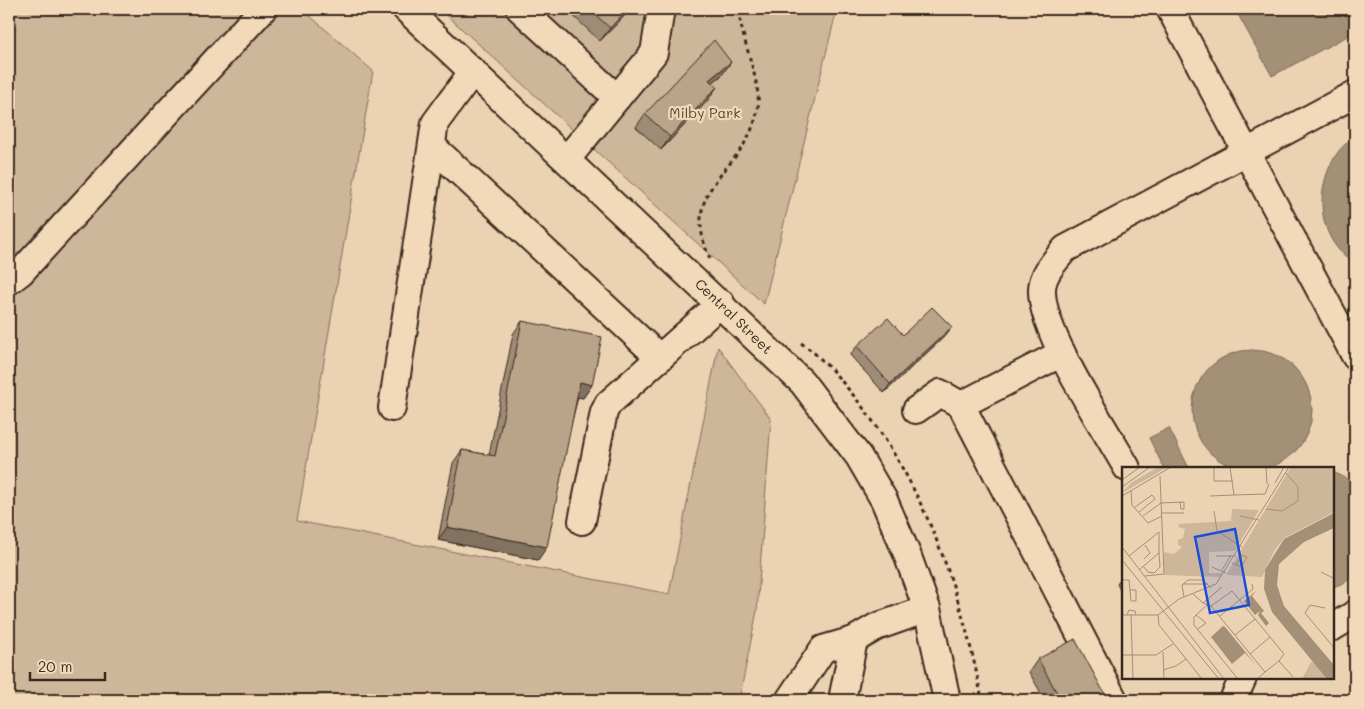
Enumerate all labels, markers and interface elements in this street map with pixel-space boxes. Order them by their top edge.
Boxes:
park label: Milby Park [669,103,741,122]
street label: Central Street [691,274,777,358]
inset map [1122,467,1334,679]
scale bar [30,649,105,681]
text: 20 m [38,656,72,676]

